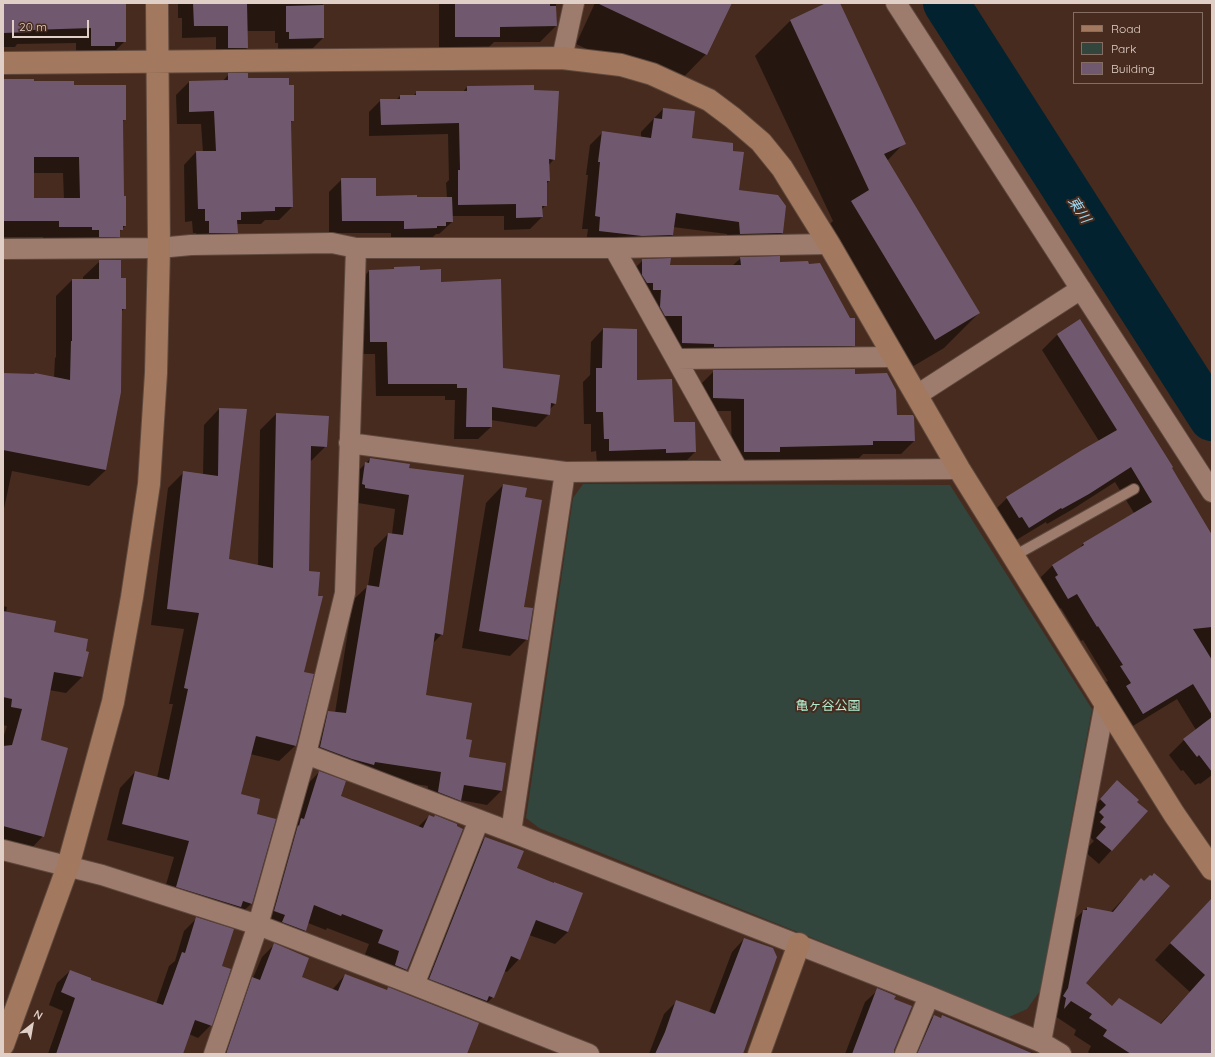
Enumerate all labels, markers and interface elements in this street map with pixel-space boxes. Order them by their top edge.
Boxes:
scale bar [14,12,91,38]
legend [1073,12,1203,84]
text: 20 m [19,19,47,34]
text: Road [1111,21,1141,36]
text: Park [1111,41,1136,56]
text: Building [1111,61,1155,76]
water label: 東川 [1064,194,1094,226]
park label: 亀ヶ谷公園 [796,698,860,714]
north arrow [12,1005,52,1045]
text: N [31,1007,45,1023]

